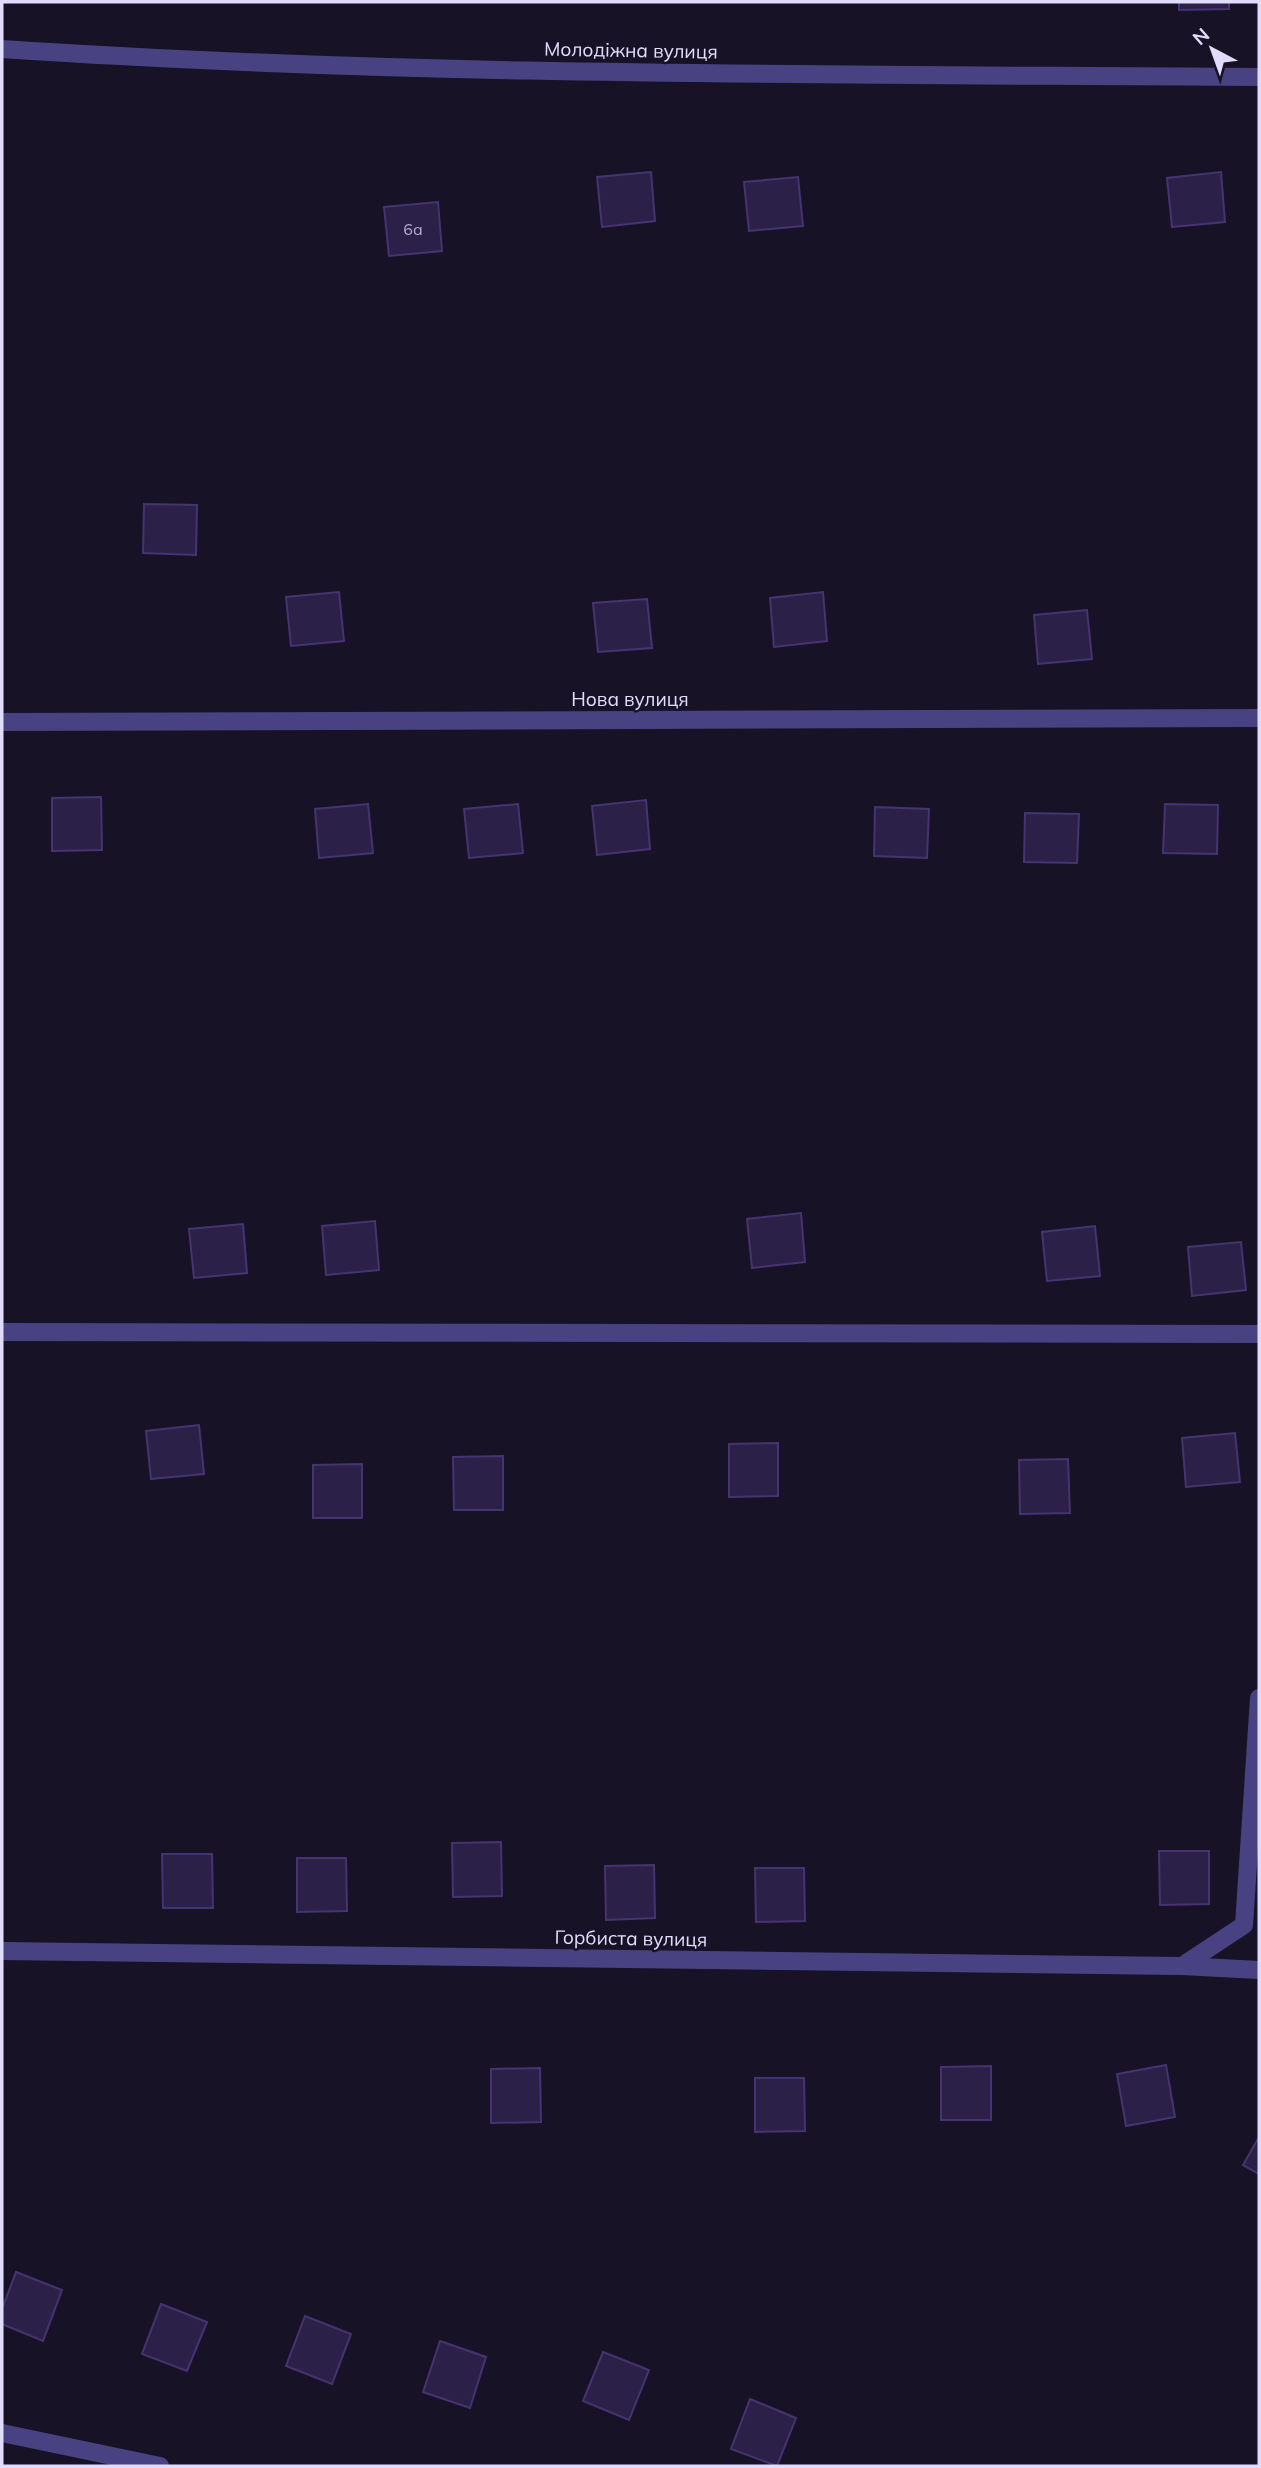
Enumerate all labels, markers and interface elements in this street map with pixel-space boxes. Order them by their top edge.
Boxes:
north arrow [1177,14,1247,84]
text: N [1188,22,1214,50]
street label: Молодіжна вулиця [544,36,718,64]
house number: 6а [403,219,423,239]
street label: Нова вулиця [571,687,689,711]
street label: Горбиста вулиця [554,1925,708,1951]

